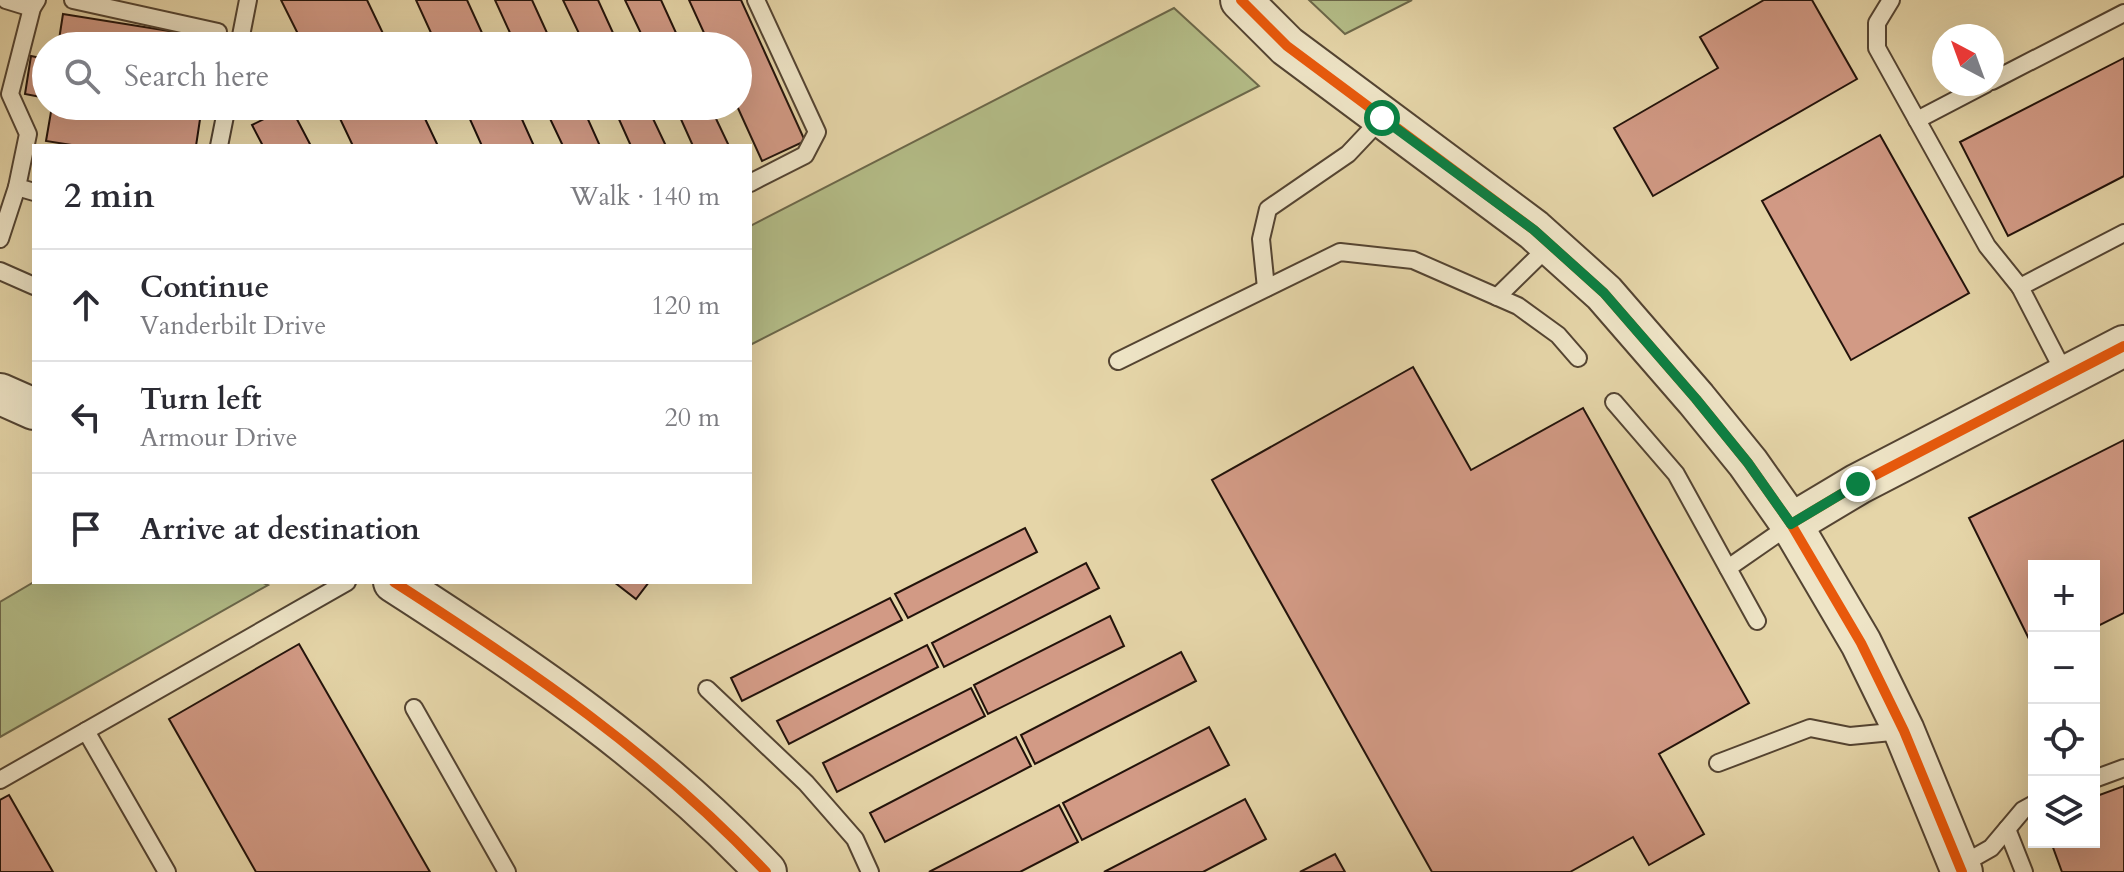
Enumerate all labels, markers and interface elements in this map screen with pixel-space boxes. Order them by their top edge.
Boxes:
north arrow [1932,24,2004,96]
search box [32,32,752,120]
icon: search [60,54,104,98]
text: Search here [124,56,269,97]
route start [1364,100,1400,136]
text: 2 min [64,173,155,219]
text: Walk · 140 m [570,179,720,214]
text: Continue [140,267,269,308]
icon: ahead [64,283,108,327]
text: 120 m [651,288,720,323]
text: Vanderbilt Drive [140,308,326,343]
text: Turn left [140,379,262,420]
icon: left [64,395,108,439]
text: 20 m [664,400,720,435]
text: Armour Drive [140,420,298,455]
route end [1840,466,1876,502]
icon: arrive [64,507,108,551]
text: Arrive at destination [140,509,420,550]
map controls [2028,560,2100,848]
button: + [2028,560,2100,632]
button: − [2028,632,2100,704]
button: locate [2028,704,2100,776]
button: layers [2028,776,2100,848]

